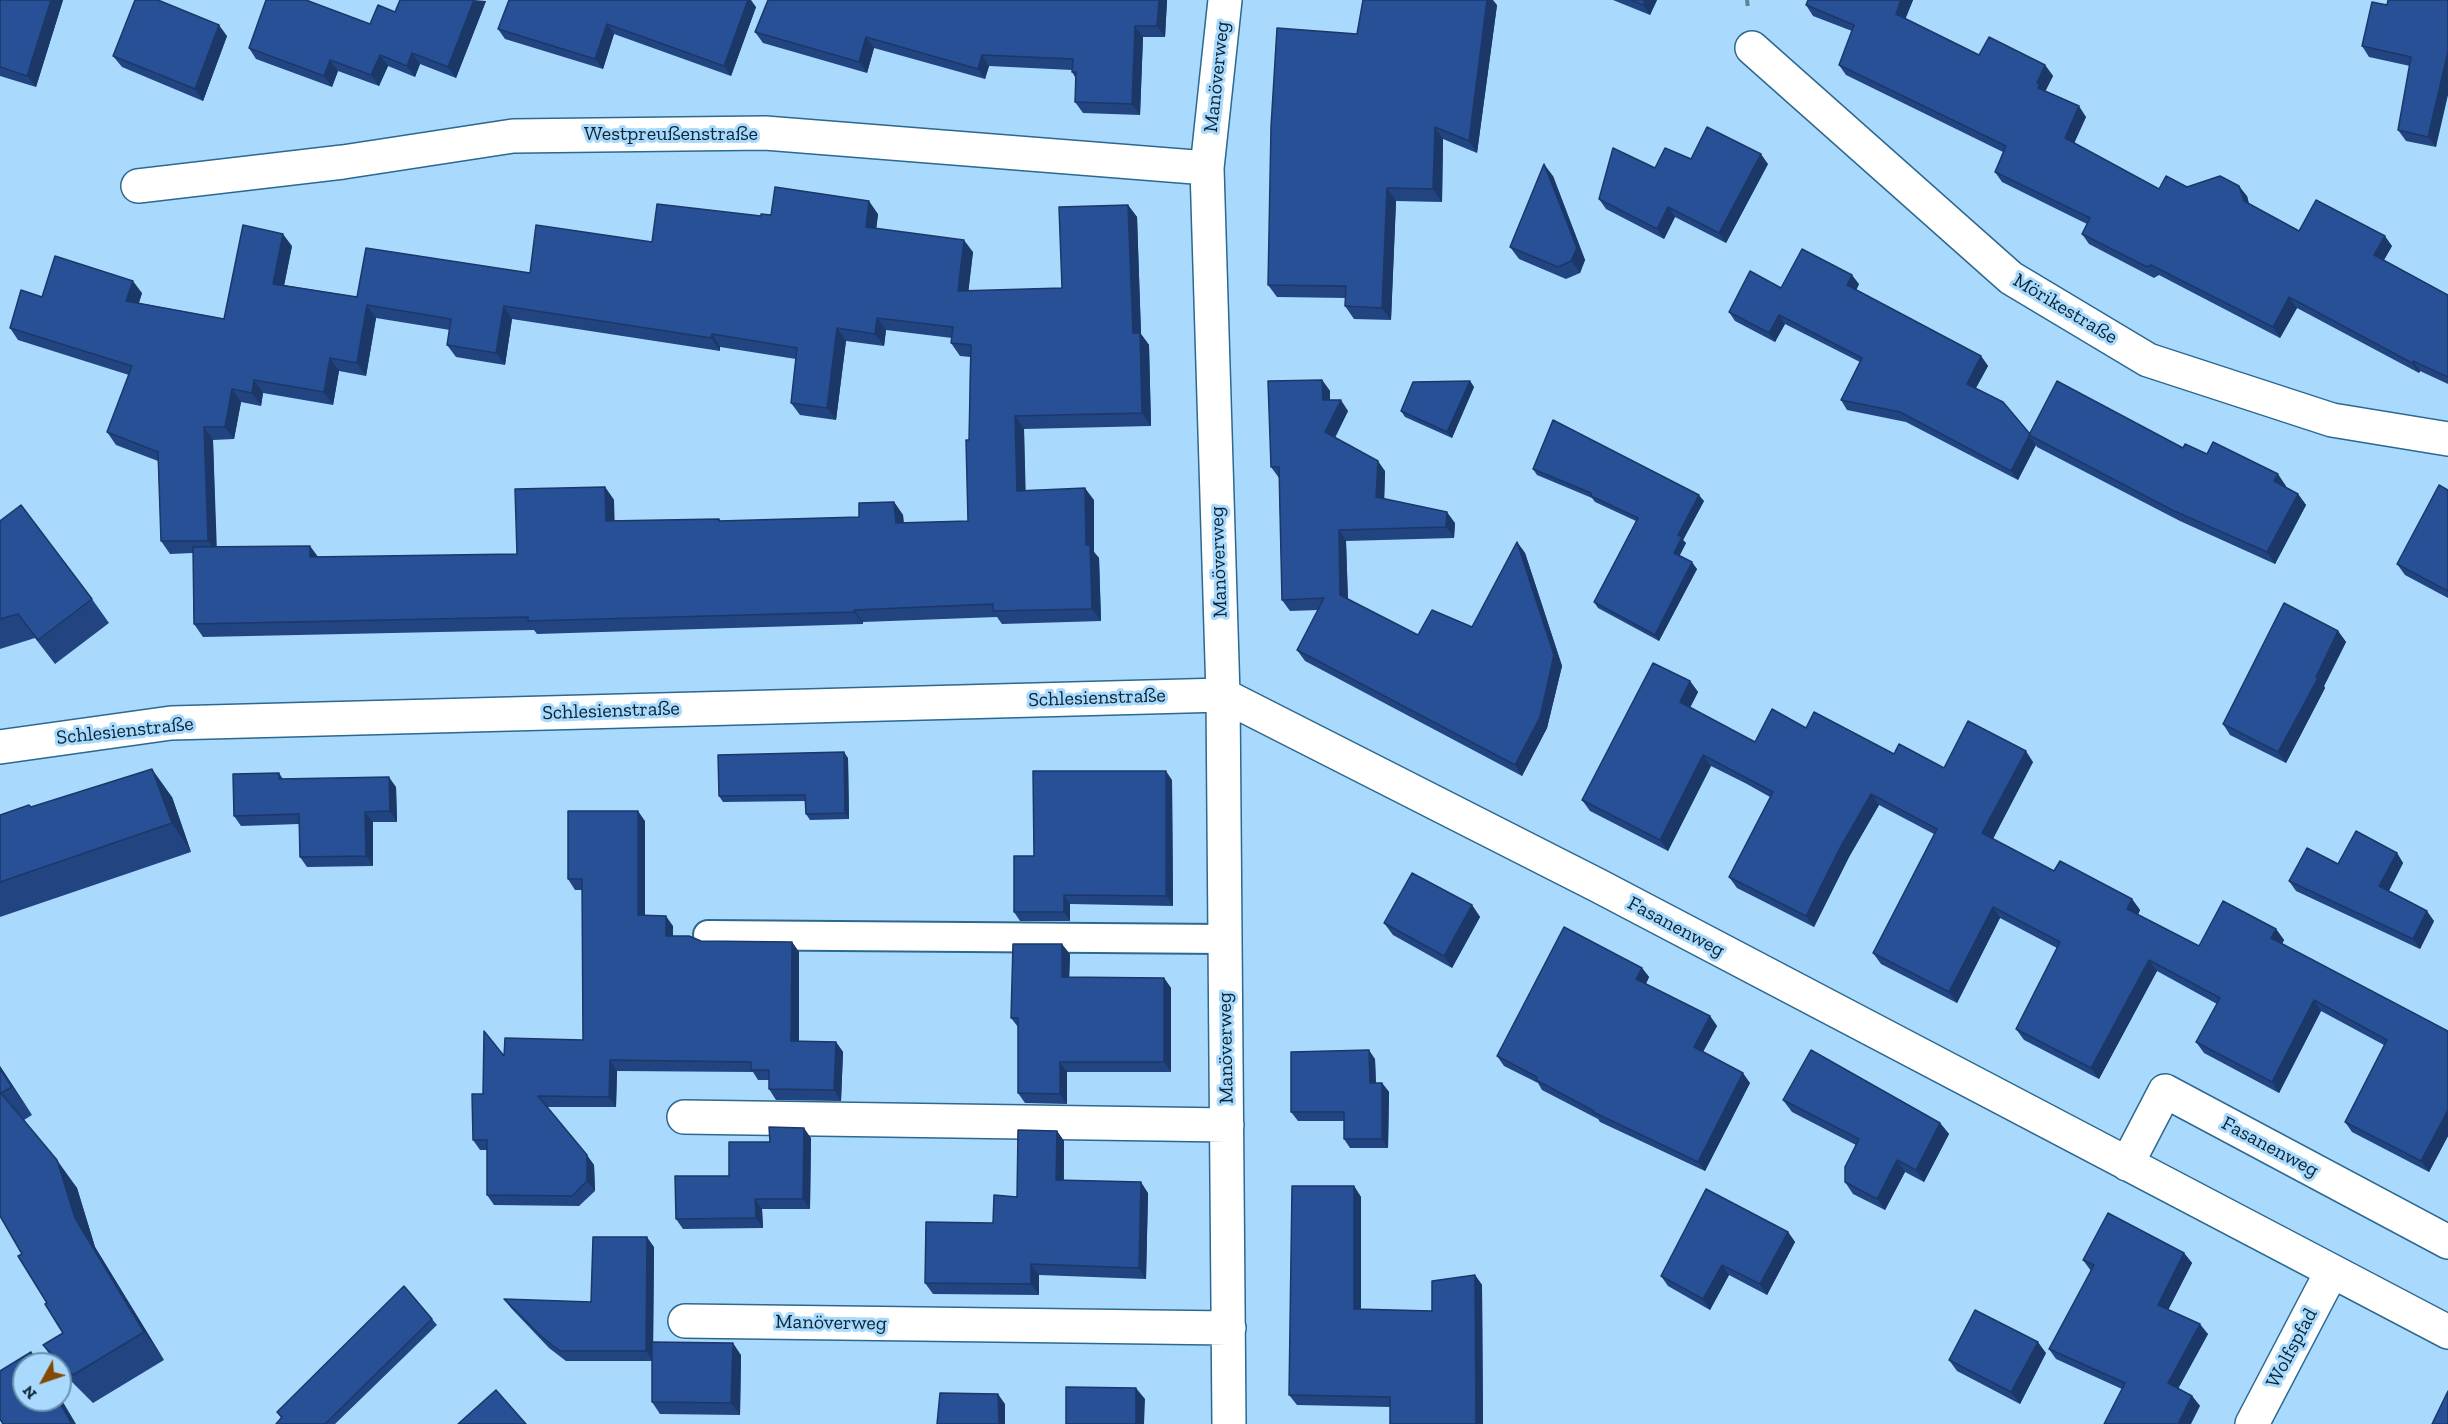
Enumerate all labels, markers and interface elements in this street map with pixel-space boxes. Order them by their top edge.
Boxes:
street label: Manöverweg [1199,20,1235,134]
street label: Westpreußenstraße [584,122,758,146]
street label: Mörikestraße [2008,268,2122,350]
street label: Manöverweg [1205,506,1233,618]
street label: Schlesienstraße [1028,684,1166,712]
street label: Schlesienstraße [542,697,680,725]
street label: Schlesienstraße [55,712,195,750]
street label: Fasanenweg [1623,891,1729,963]
street label: Manöverweg [1213,992,1239,1104]
street label: Fasanenweg [2217,1111,2323,1183]
street label: Wolfspfad [2261,1304,2323,1392]
street label: Manöverweg [775,1310,887,1336]
north arrow [12,1352,72,1412]
text: N [18,1382,41,1403]

